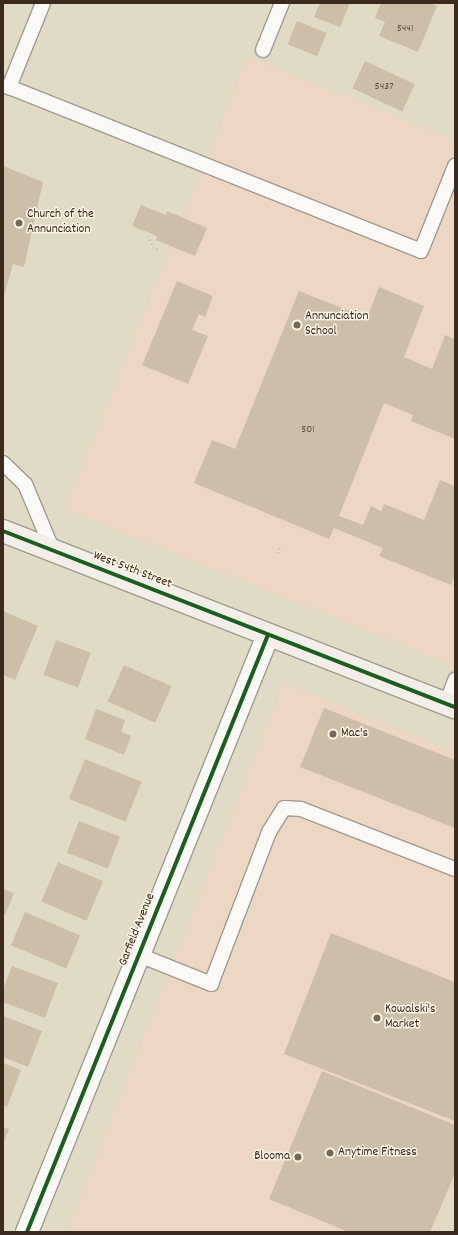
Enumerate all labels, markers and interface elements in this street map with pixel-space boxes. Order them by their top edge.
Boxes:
house number: 5441 [397,22,413,36]
house number: 5437 [375,80,393,94]
place label: Church of the Annunciation [27,208,94,239]
marker: Church of the Annunciation [14,218,24,228]
place label: Annunciation School [305,310,368,341]
marker: Annunciation School [292,320,302,330]
house number: 501 [301,423,315,437]
street label: West 54th Street [90,549,174,593]
place label: Mac's [341,726,368,742]
marker: Mac's [328,729,338,739]
street label: Garfield Avenue [116,891,160,969]
place label: Kowalski's Market [385,1003,436,1034]
marker: Kowalski's Market [372,1013,382,1023]
place label: Anytime Fitness [338,1145,417,1161]
marker: Anytime Fitness [325,1148,335,1158]
place label: Blooma [254,1149,290,1165]
marker: Blooma [293,1152,303,1162]

